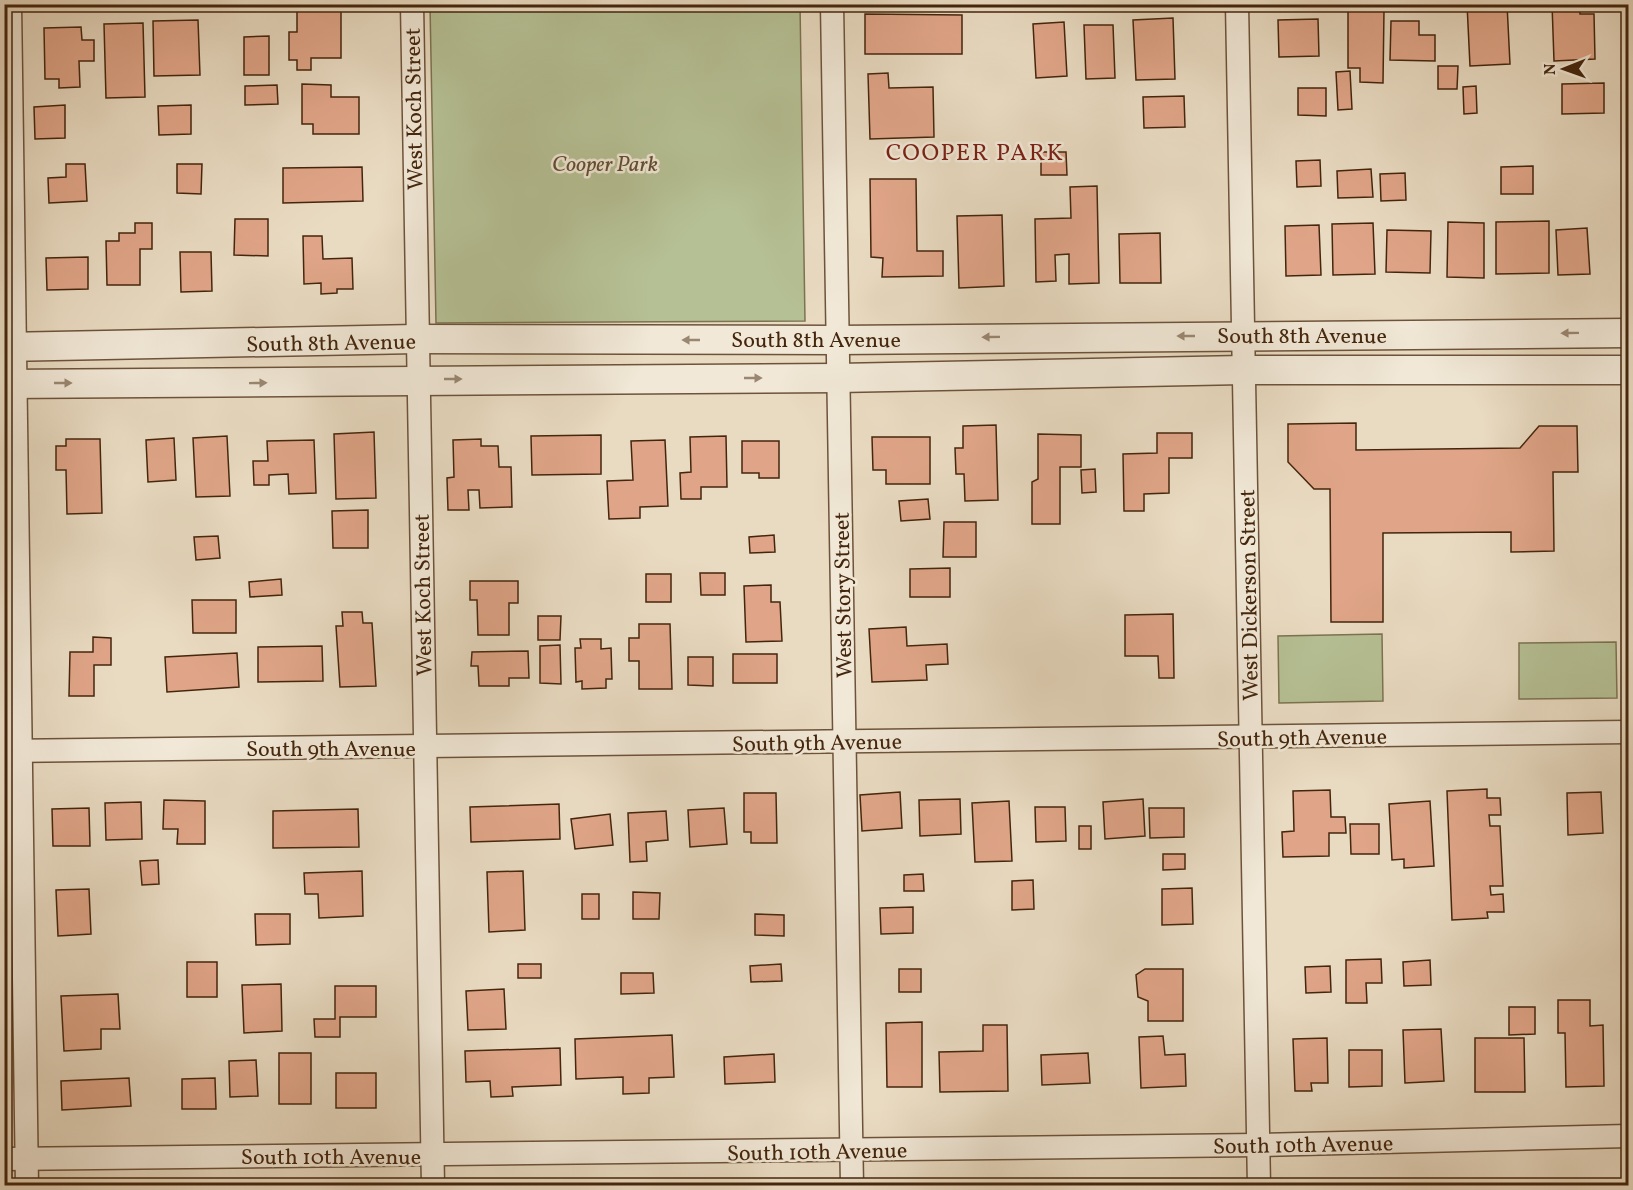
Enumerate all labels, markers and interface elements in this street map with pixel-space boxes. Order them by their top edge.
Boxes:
street label: West Koch Street [399,27,432,190]
north arrow [1534,39,1594,99]
text: N [1540,63,1562,75]
district label: COOPER PARK [886,137,1064,171]
park label: Cooper Park [552,150,658,181]
street label: South 8th Avenue [1217,322,1387,353]
street label: South 8th Avenue [731,326,901,357]
street label: South 8th Avenue [246,328,416,361]
one-way arrow [1561,328,1580,338]
one-way arrow [1177,331,1196,341]
one-way arrow [982,332,1001,342]
one-way arrow [682,335,701,345]
one-way arrow [743,373,762,383]
one-way arrow [443,374,462,384]
one-way arrow [53,378,72,388]
one-way arrow [248,378,267,387]
street label: West Dickerson Street [1233,489,1268,701]
street label: West Story Street [828,511,861,678]
street label: West Koch Street [408,513,441,676]
street label: South 9th Avenue [1217,723,1387,756]
street label: South 9th Avenue [732,728,902,761]
street label: South 9th Avenue [246,735,416,766]
street label: South 10th Avenue [1213,1129,1394,1164]
street label: South 10th Avenue [727,1136,908,1171]
street label: South 10th Avenue [241,1143,421,1174]

